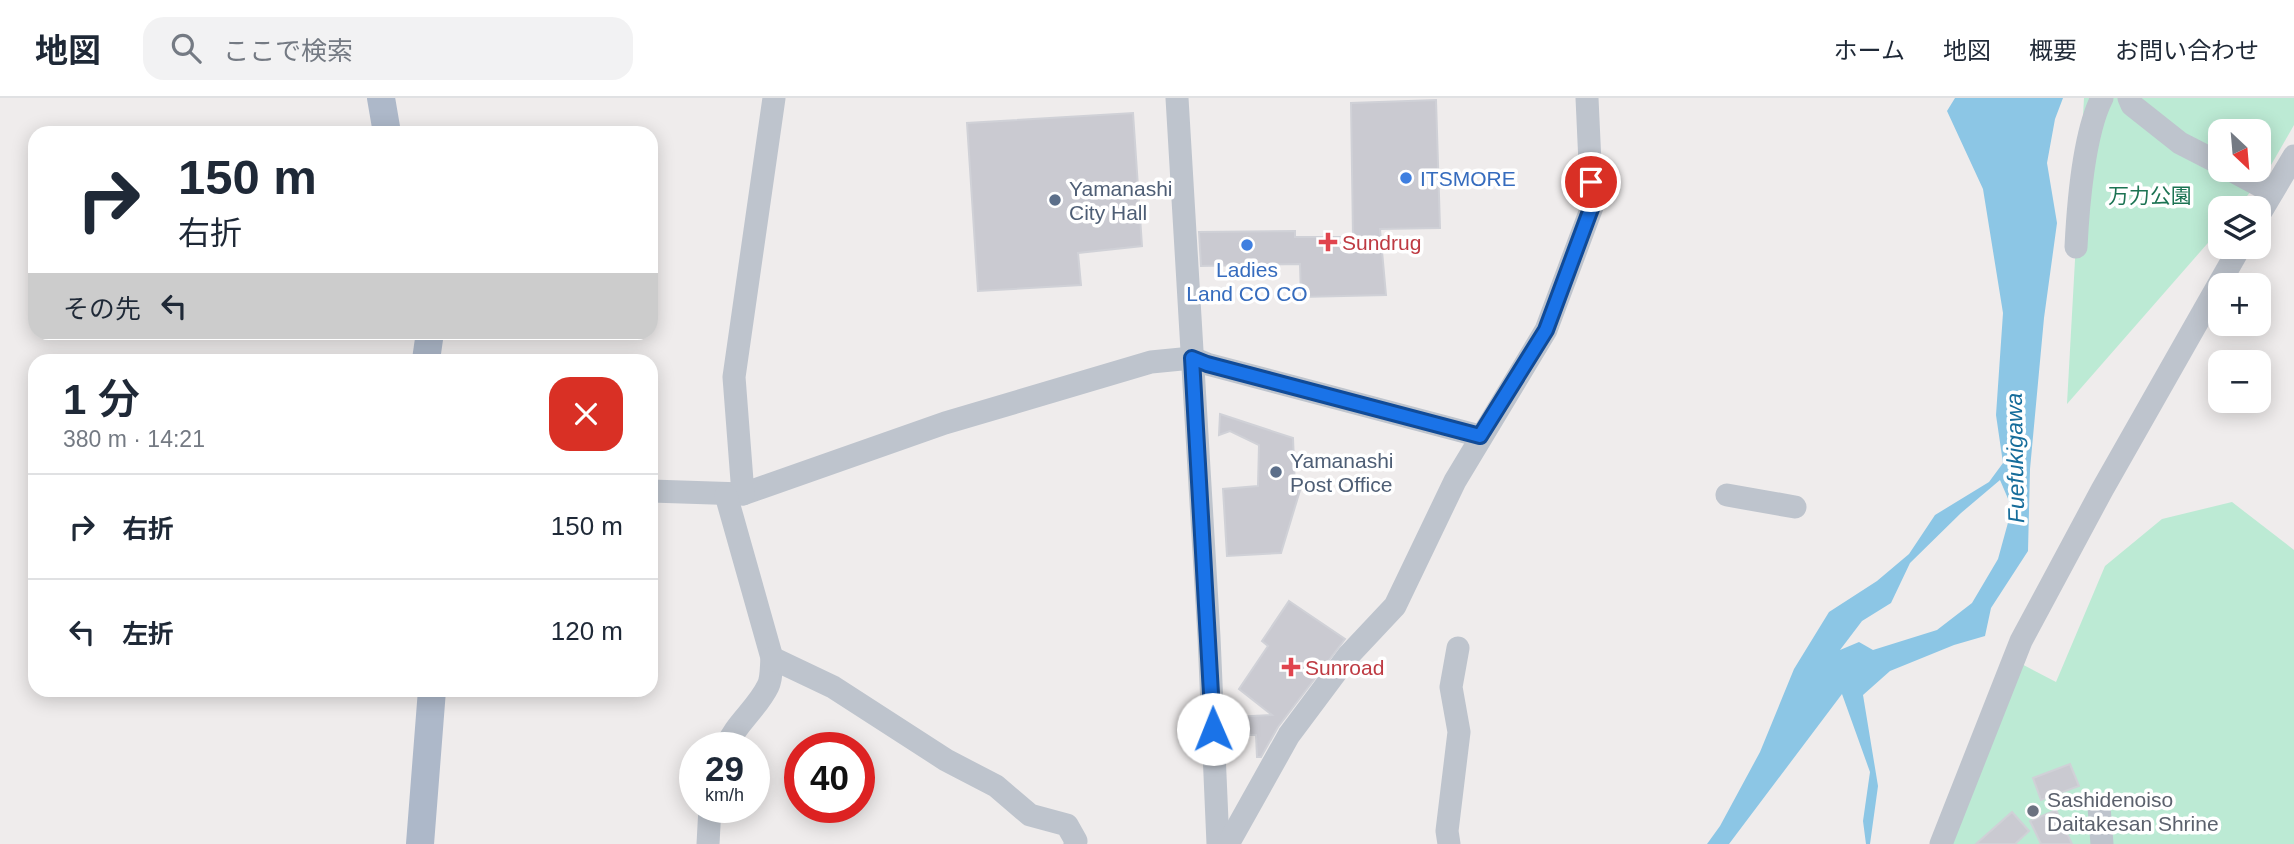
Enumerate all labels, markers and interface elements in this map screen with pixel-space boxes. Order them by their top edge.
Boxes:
search box [143,17,633,80]
icon: search [167,29,205,67]
text: 地図 [35,32,101,69]
text: ここで検索 [223,36,353,66]
text: ホーム [1834,37,1905,64]
text: 地図 [1943,37,1991,64]
text: 概要 [2029,37,2077,64]
text: お問い合わせ [2115,37,2259,64]
north arrow [2208,119,2272,182]
map controls [2208,119,2271,413]
text: 150 m [178,150,317,204]
pin [1561,152,1621,212]
icon: right [63,154,154,245]
icon: arrive [1572,163,1610,201]
place label: ITSMORE [1420,167,1516,190]
marker: ITSMORE [1398,170,1414,186]
place label: Yamanashi City Hall [1069,177,1173,224]
park label: 万力公園 [2108,184,2192,207]
marker: Yamanashi City Hall [1047,192,1063,208]
button: layers [2208,196,2271,259]
text: 右折 [178,215,242,251]
place label: Sundrug [1342,231,1421,254]
marker: Sundrug [1320,234,1336,250]
marker: Ladies Land CO CO [1239,237,1255,253]
place label: Ladies Land CO CO [1186,258,1308,305]
button: + [2208,273,2271,336]
icon: left [155,287,193,325]
text: その先 [63,294,141,324]
button: − [2208,350,2271,413]
text: 1 分 [63,376,140,423]
button: close [549,377,623,451]
water label: Fuefukigawa [2001,393,2029,523]
text: 380 m · 14:21 [63,426,205,452]
place label: Yamanashi Post Office [1290,449,1394,496]
marker: Yamanashi Post Office [1268,464,1284,480]
icon: right [63,508,101,546]
text: 150 m [551,511,623,541]
text: 右折 [122,514,174,544]
icon: left [63,613,101,651]
text: 120 m [551,616,623,646]
text: 左折 [122,619,174,649]
place label: Sunroad [1305,656,1384,679]
marker: Sunroad [1283,659,1299,675]
position arrow [1176,692,1250,766]
speed limit sign: 40 [784,732,875,823]
text: 29 [705,749,744,788]
text: km/h [705,785,744,805]
place label: Sashidenoiso Daitakesan Shrine [2047,788,2219,835]
marker: Sashidenoiso Daitakesan Shrine [2025,803,2041,819]

